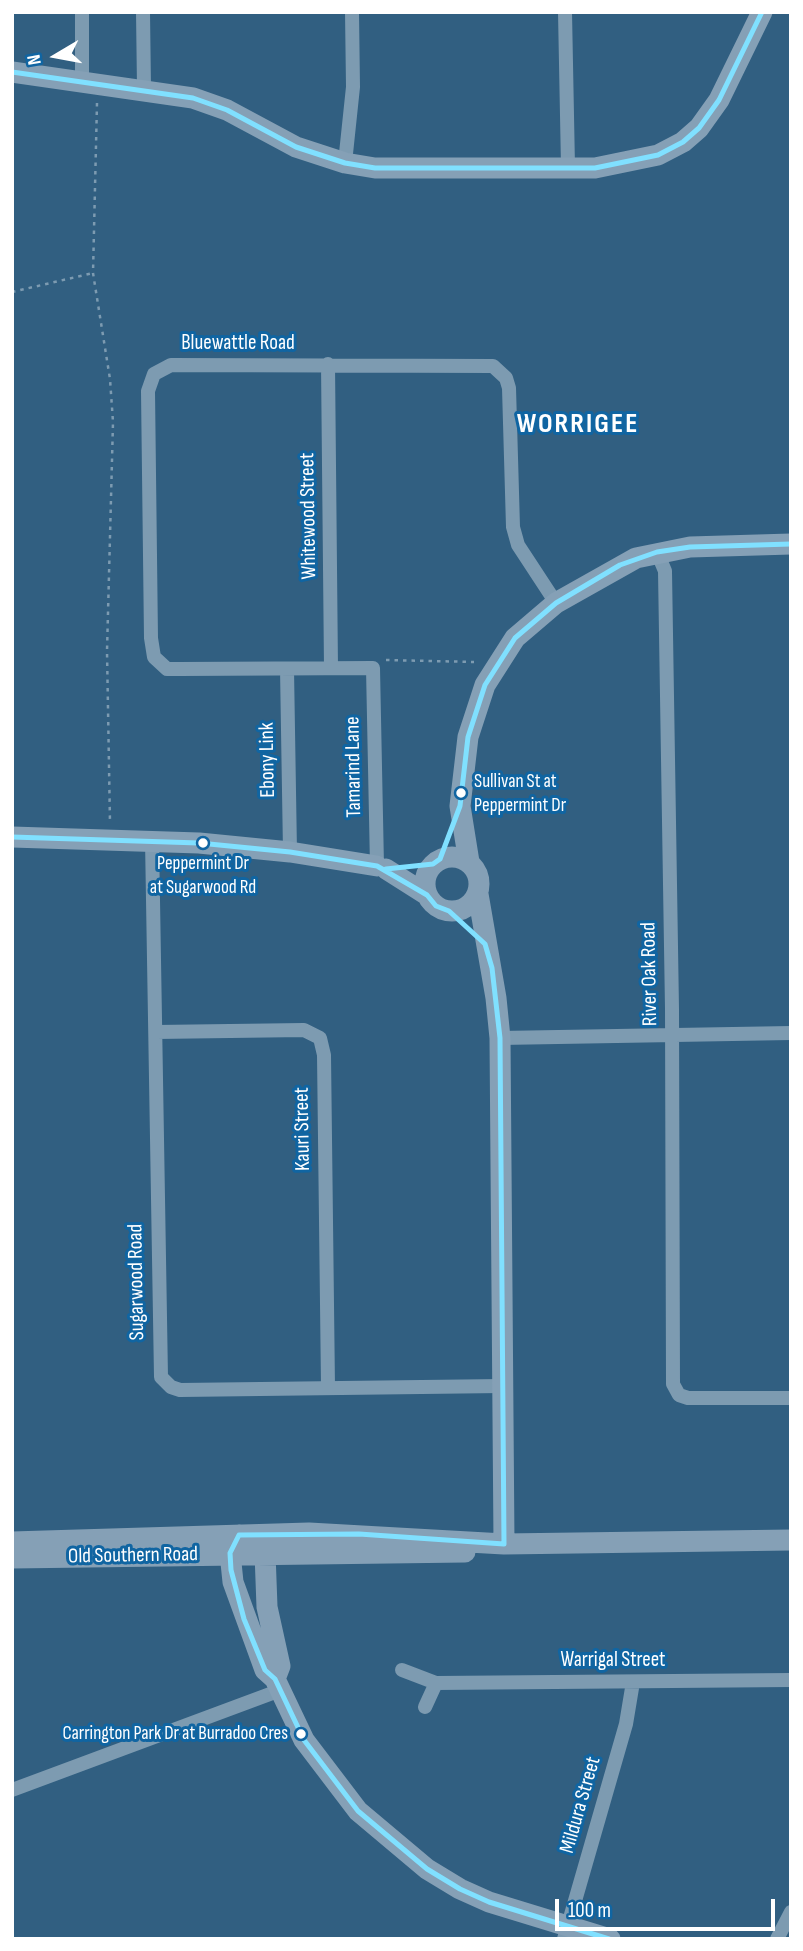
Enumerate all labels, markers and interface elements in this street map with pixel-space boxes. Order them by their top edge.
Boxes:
north arrow [21,21,91,91]
text: N [23,53,47,67]
street label: Bluewattle Road [181,331,295,357]
district label: WORRIGEE [518,408,638,442]
street label: Whitewood Street [295,452,323,580]
street label: Tamarind Lane [341,716,367,818]
street label: Ebony Link [255,722,281,798]
place label: Sullivan St at Peppermint Dr [474,771,566,815]
marker: Sullivan St at Peppermint Dr [454,786,468,800]
marker: Peppermint Dr at Sugarwood Rd [196,836,210,850]
place label: Peppermint Dr at Sugarwood Rd [150,853,256,897]
street label: River Oak Road [636,922,664,1026]
street label: Kauri Street [290,1087,316,1171]
street label: Sugarwood Road [123,1224,151,1340]
street label: Old Southern Road [68,1542,198,1570]
street label: Warrigal Street [561,1648,665,1674]
place label: Carrington Park Dr at Burradoo Cres [62,1723,288,1745]
marker: Carrington Park Dr at Burradoo Cres [294,1727,308,1741]
street label: Mildura Street [555,1754,607,1856]
scale bar [558,1884,778,1928]
text: 100 m [568,1898,611,1923]

